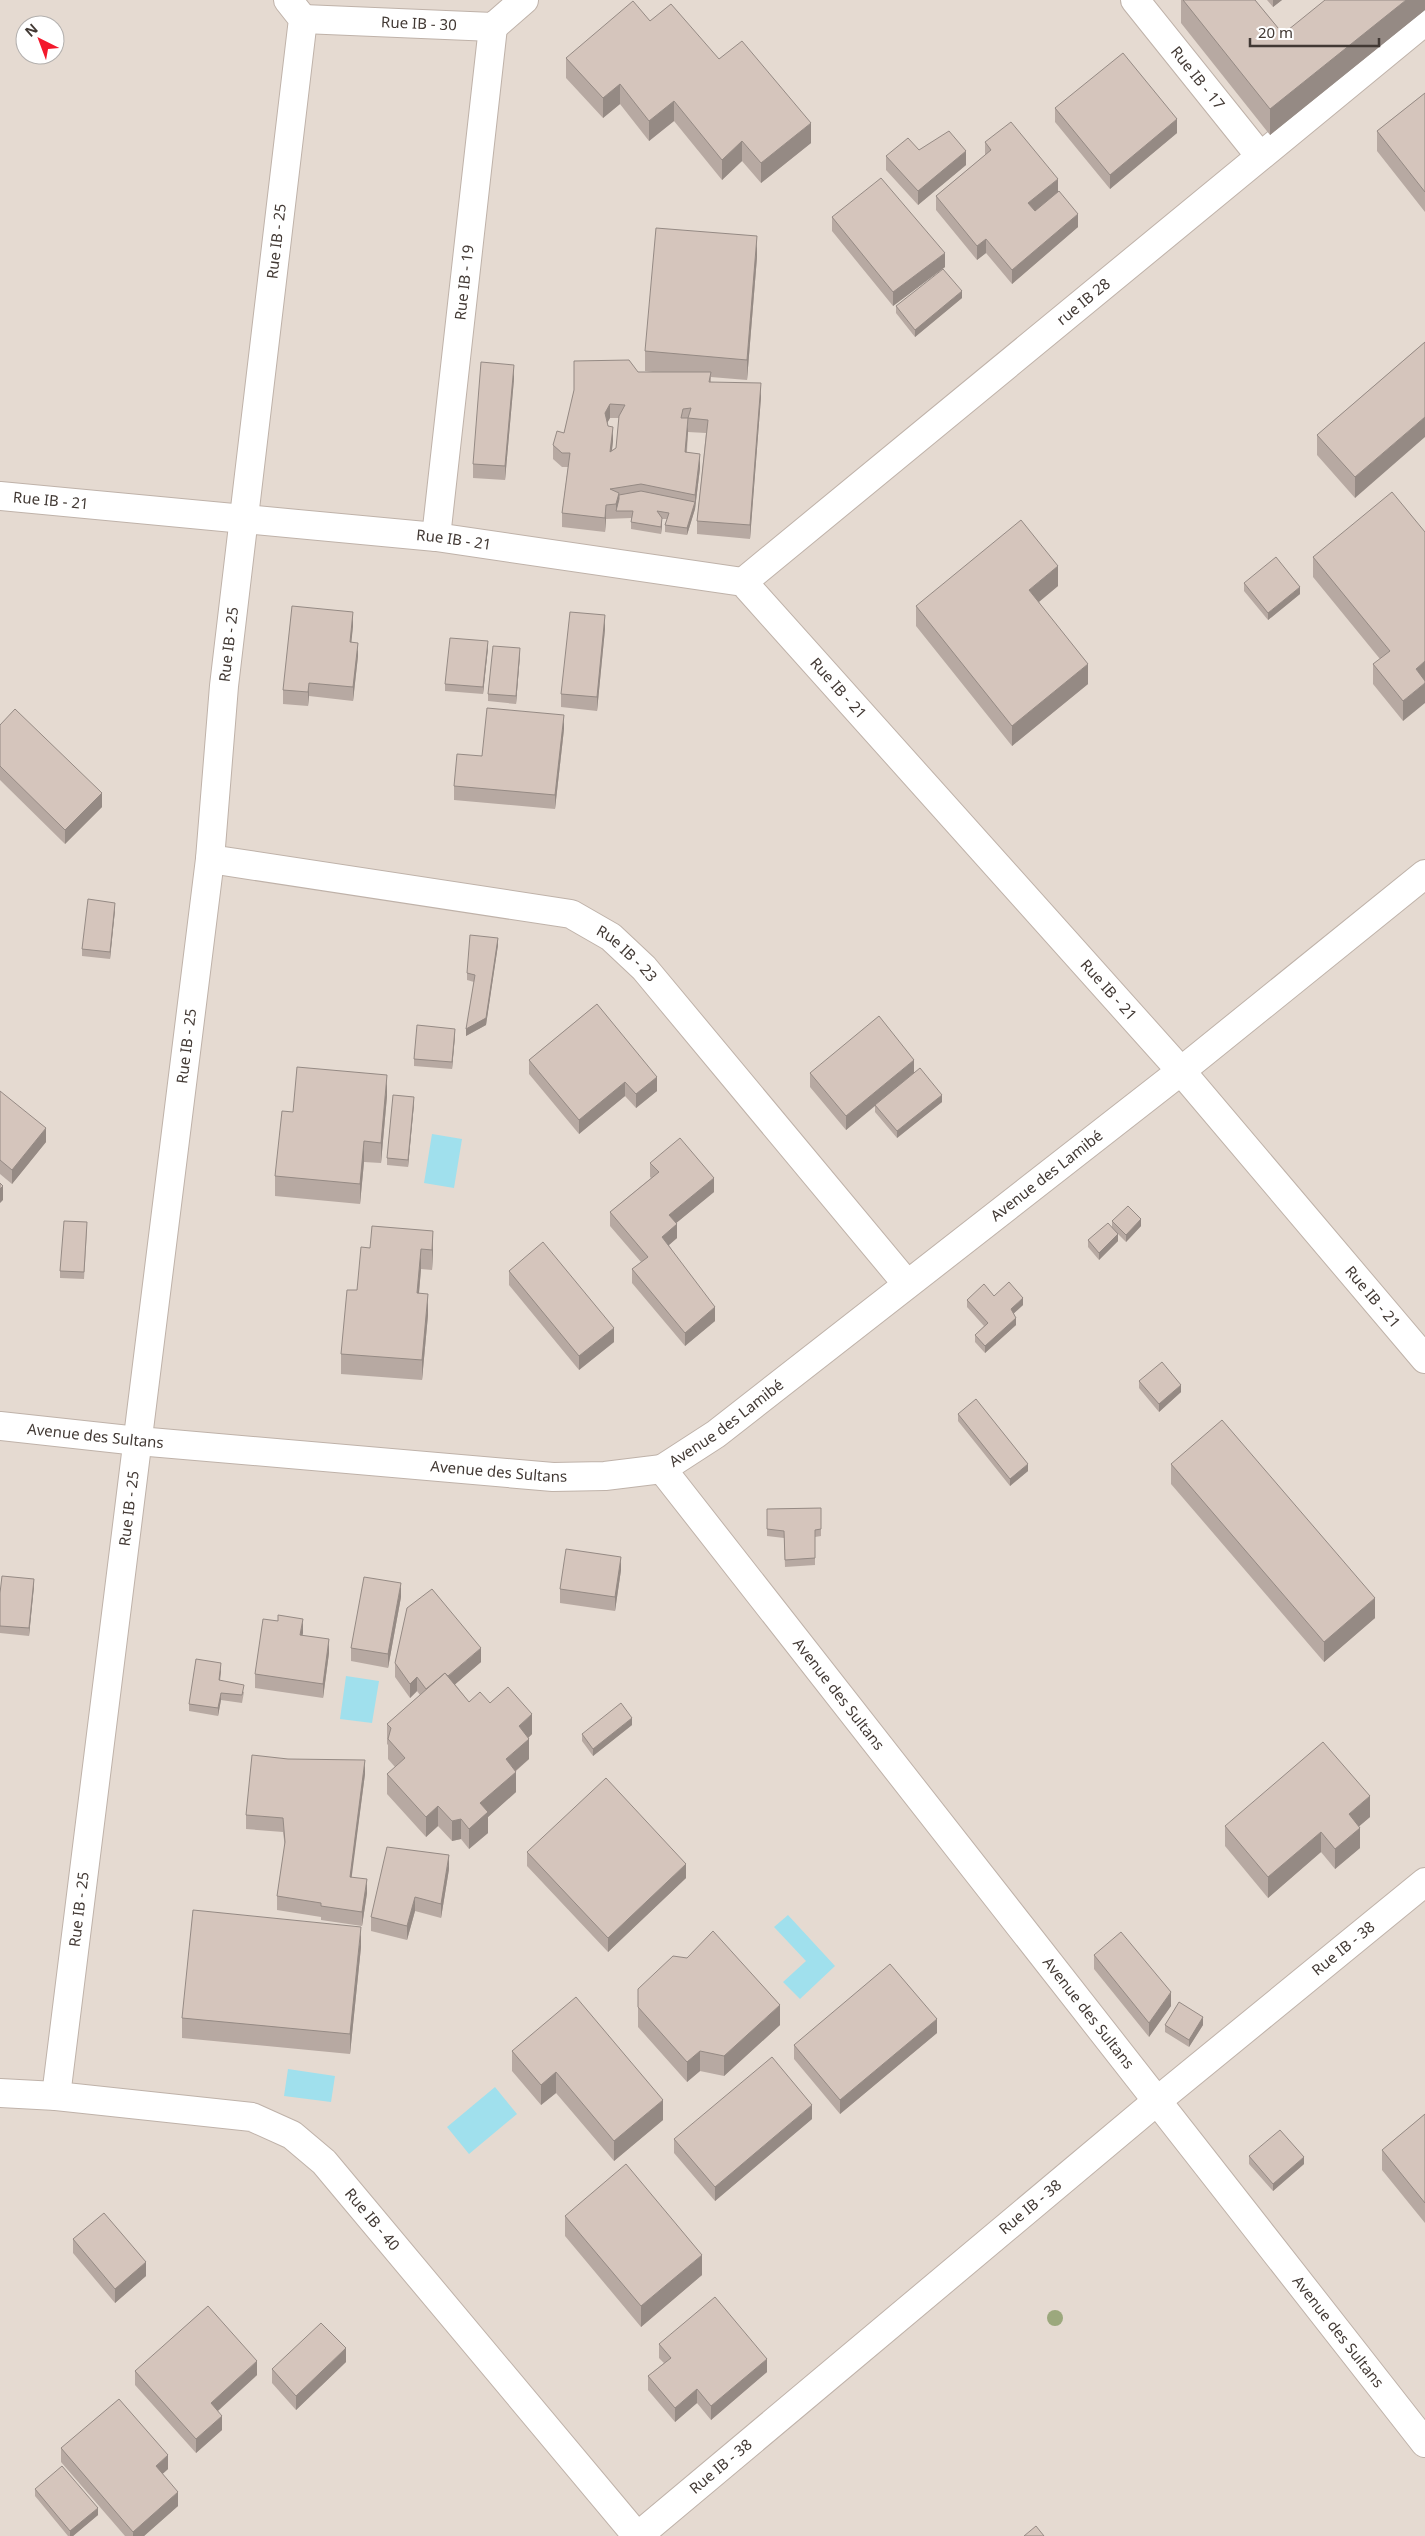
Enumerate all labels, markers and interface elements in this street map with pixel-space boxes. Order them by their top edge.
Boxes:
street label: Rue IB - 30 [381,11,457,34]
north arrow [15,15,65,65]
scale bar [1250,15,1379,47]
text: N [20,19,42,41]
text: 20 m [1258,22,1293,42]
street label: Rue IB - 17 [1167,42,1230,113]
street label: Rue IB - 25 [261,202,290,280]
street label: Rue IB - 19 [449,244,478,321]
street label: rue IB 28 [1052,273,1114,329]
street label: Rue IB - 21 [12,486,89,513]
street label: Rue IB - 21 [415,524,493,554]
street label: Rue IB - 25 [214,606,242,683]
street label: Rue IB - 21 [806,653,872,723]
street label: Rue IB - 23 [593,920,662,985]
street label: Rue IB - 21 [1077,955,1142,1024]
street label: Rue IB - 25 [171,1007,200,1085]
street label: Avenue des Lamibé [986,1125,1106,1225]
street label: Rue IB - 21 [1341,1261,1405,1332]
street label: Avenue des Lamibé [665,1374,787,1471]
street label: Avenue des Sultans [26,1418,165,1452]
street label: Avenue des Sultans [430,1455,567,1486]
street label: Rue IB - 25 [114,1470,143,1547]
street label: Avenue des Sultans [789,1634,889,1754]
street label: Rue IB - 25 [64,1871,93,1948]
street label: Rue IB - 38 [1307,1916,1378,1980]
street label: Avenue des Sultans [1039,1952,1139,2073]
street label: Rue IB - 38 [994,2174,1065,2238]
street label: Rue IB - 40 [341,2183,405,2254]
street label: Avenue des Sultans [1289,2271,1389,2391]
street label: Rue IB - 38 [685,2434,756,2498]

